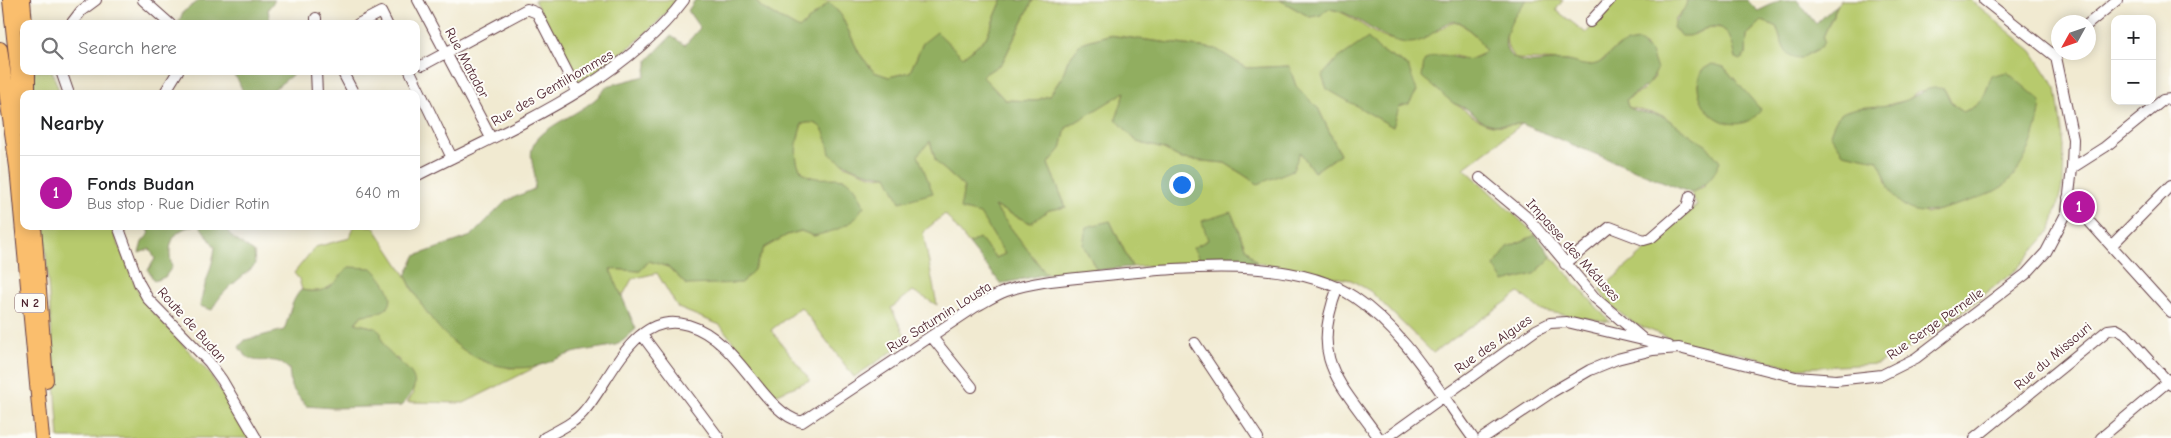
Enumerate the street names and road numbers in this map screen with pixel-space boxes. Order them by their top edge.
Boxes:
street label: Rue Matador [441,25,493,102]
street label: Rue des Gentilhommes [488,46,616,130]
street label: Impasse des Méduses [1523,195,1624,305]
street label: Rue Saturnin Lousta [884,278,994,356]
street label: Route de Budan [154,284,230,366]
street label: Rue Serge Pernelle [1883,284,1987,364]
road number: N 2 [15,294,45,312]
street label: Rue des Algues [1451,311,1535,377]
street label: Rue du Missouri [2011,319,2095,393]

